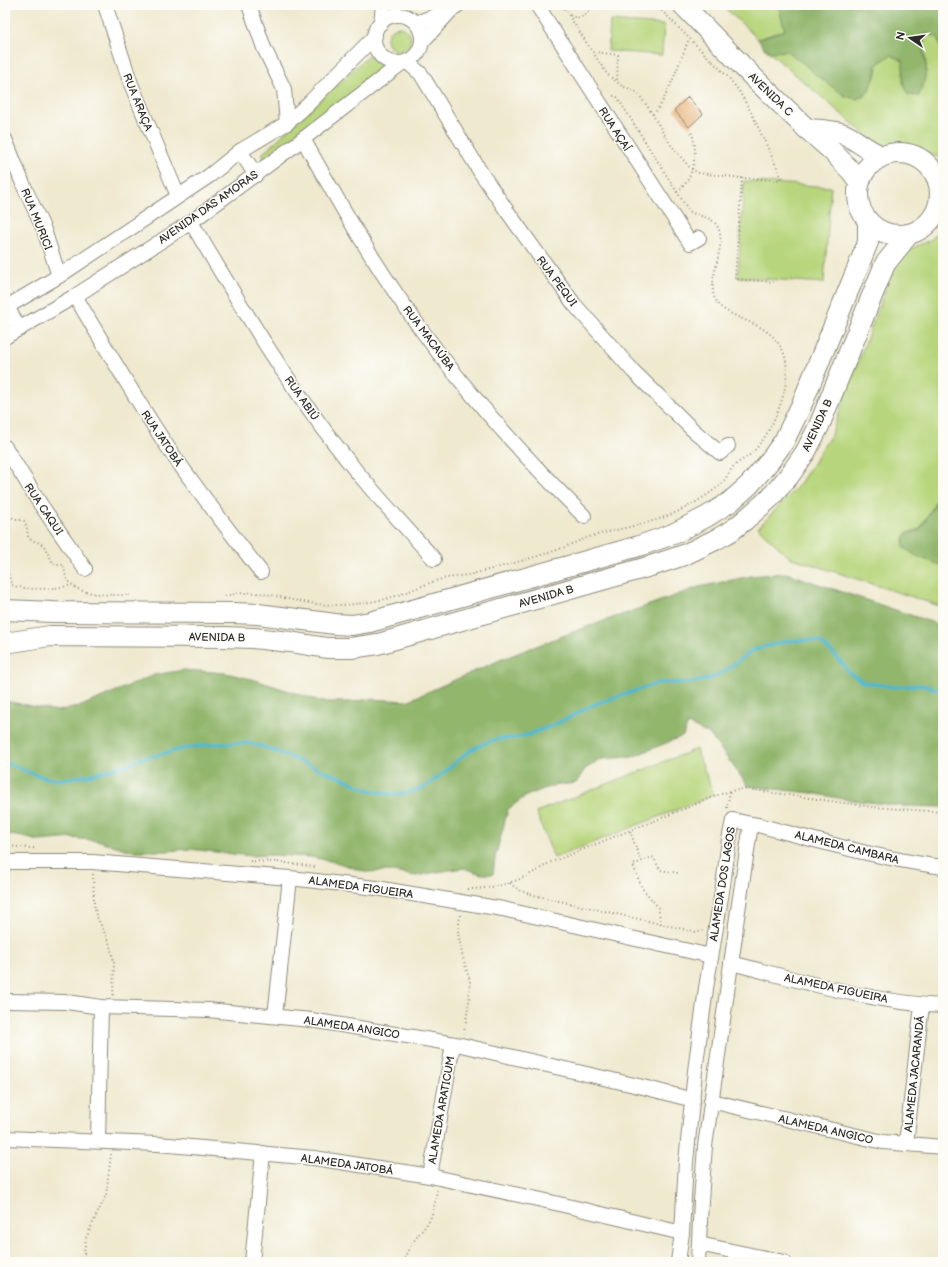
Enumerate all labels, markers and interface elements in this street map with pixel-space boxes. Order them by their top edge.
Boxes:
north arrow [890,18,930,58]
text: N [893,30,908,41]
street label: AVENIDA C [746,70,796,119]
street label: RUA ARAÇA [120,72,155,133]
street label: RUA AÇAÍ [596,104,635,154]
street label: AVENIDA DAS AMORAS [156,168,261,247]
street label: RUA MURICI [18,186,55,252]
street label: RUA PEQUI [534,254,580,309]
street label: RUA MACAÚBA [400,303,458,373]
street label: RUA ABIÚ [282,373,322,423]
street label: AVENIDA B [800,396,835,454]
street label: RUA JATOBÁ [138,407,186,469]
street label: RUA CAQUI [22,481,66,538]
street label: AVENIDA B [517,582,575,611]
street label: AVENIDA B [189,631,246,644]
street label: ALAMEDA DOS LAGOS [707,826,738,942]
street label: ALAMEDA CAMBARA [794,828,900,867]
street label: ALAMEDA FIGUEIRA [308,874,414,901]
street label: ALAMEDA FIGUEIRA [783,971,889,1006]
street label: ALAMEDA ANGICO [303,1014,401,1041]
street label: ALAMEDA JACARANDÁ [901,1015,927,1133]
street label: ALAMEDA ARATICUM [426,1055,457,1165]
street label: ALAMEDA ANGICO [777,1112,874,1147]
street label: ALAMEDA JATOBÁ [300,1151,394,1177]

